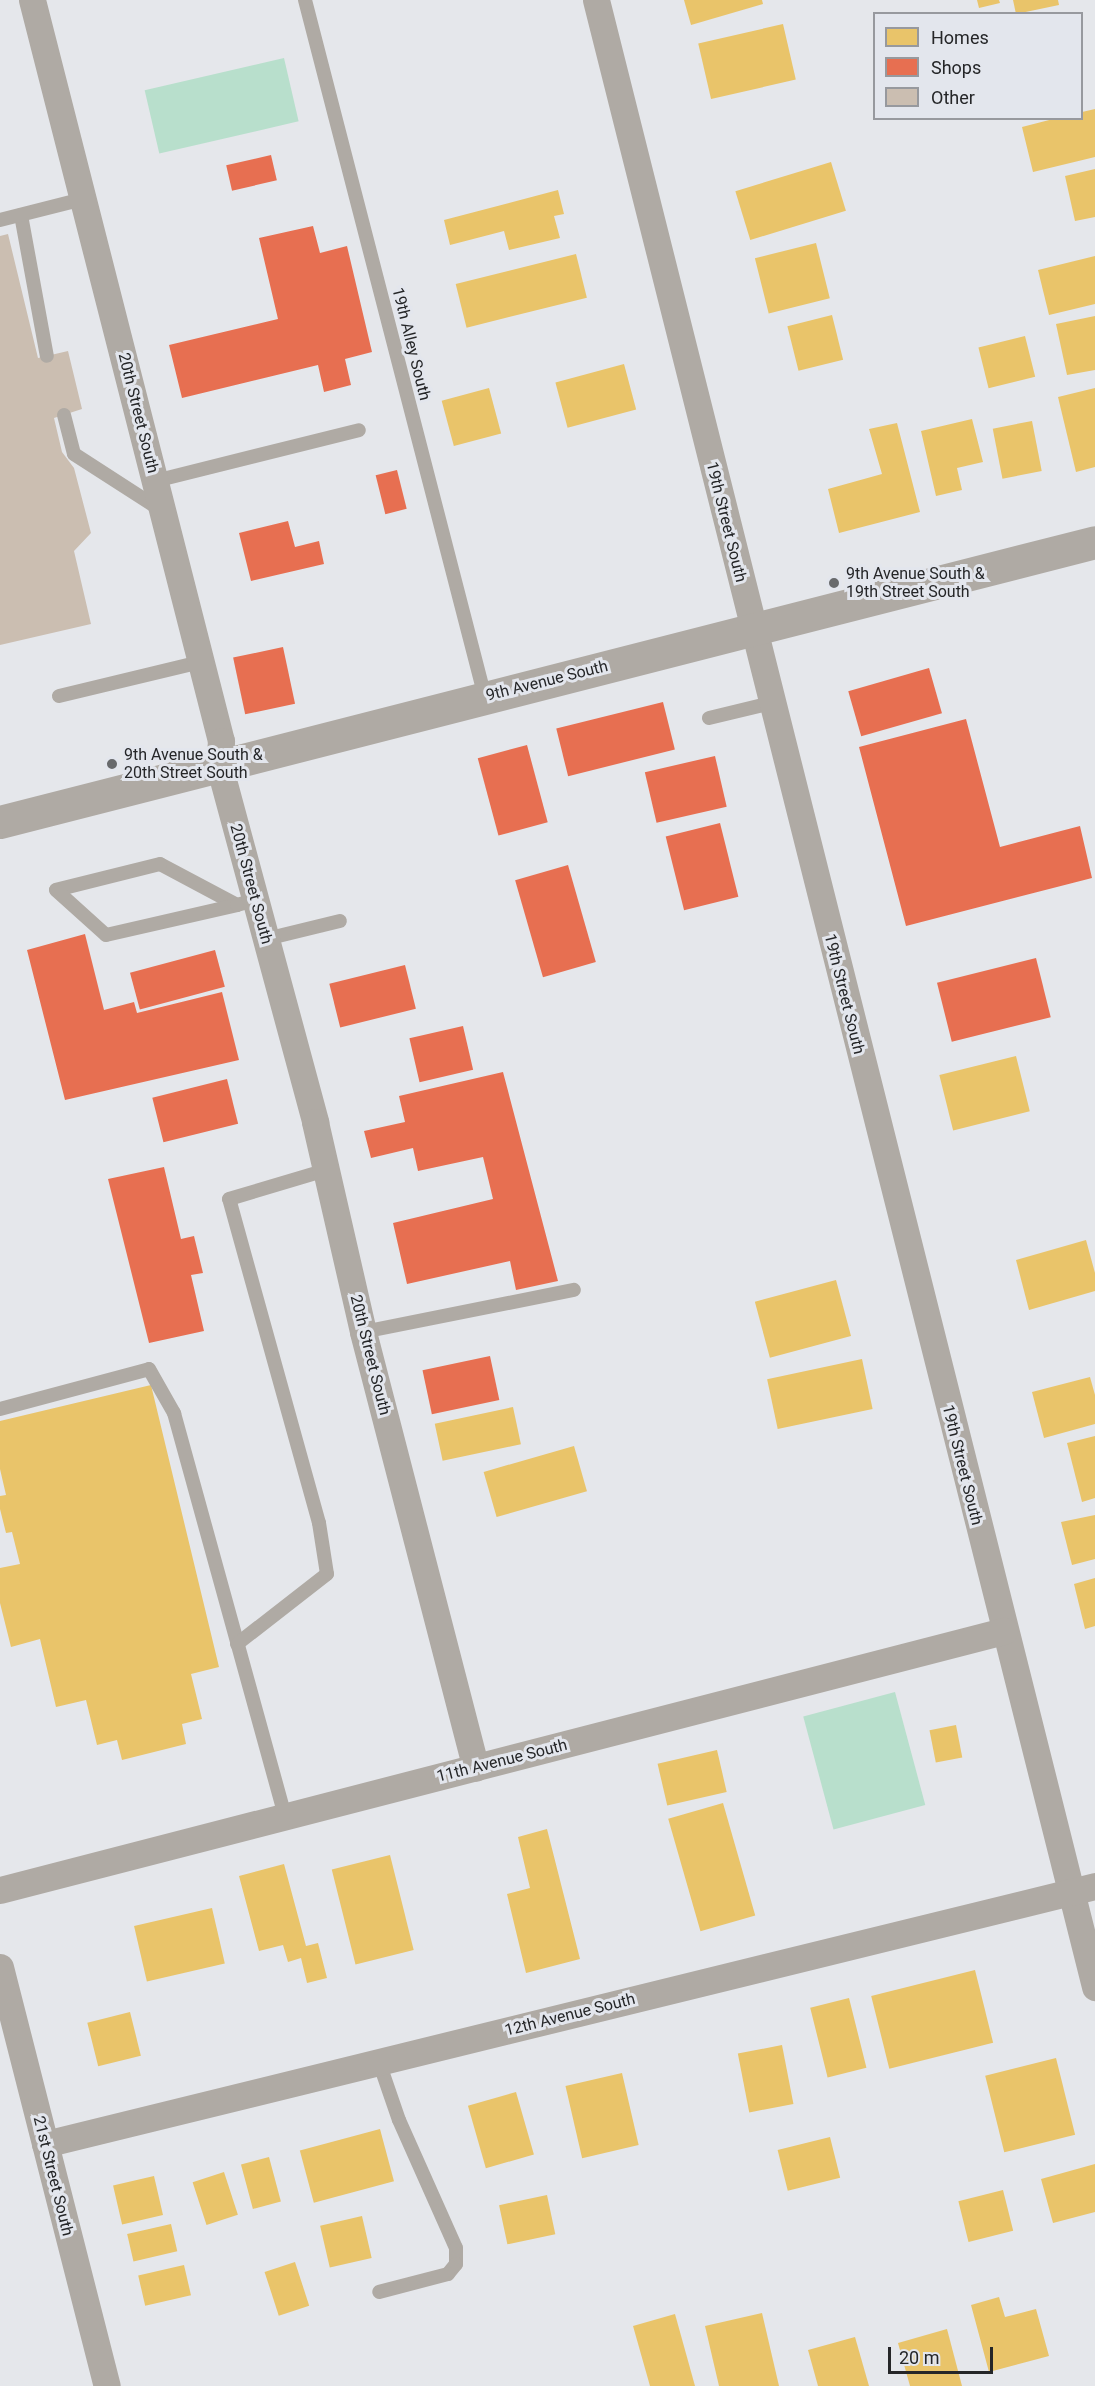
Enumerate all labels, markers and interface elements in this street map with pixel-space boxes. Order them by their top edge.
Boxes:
legend [873,12,1083,120]
text: Homes [931,27,989,48]
text: Shops [931,57,981,78]
text: Other [931,87,975,108]
street label: 19th Alley South [388,286,434,402]
street label: 20th Street South [114,351,162,475]
street label: 19th Street South [702,460,750,584]
place label: 9th Avenue South & 19th Street South [846,564,985,602]
marker: 9th Avenue South & 19th Street South [827,576,841,590]
street label: 9th Avenue South [484,657,610,705]
place label: 9th Avenue South & 20th Street South [124,745,263,783]
marker: 9th Avenue South & 20th Street South [105,757,119,771]
street label: 20th Street South [226,822,276,946]
street label: 19th Street South [820,932,868,1056]
street label: 20th Street South [346,1293,394,1417]
street label: 19th Street South [938,1403,986,1527]
street label: 11th Avenue South [435,1736,569,1786]
street label: 12th Avenue South [503,1990,637,2040]
street label: 21st Street South [29,2114,77,2238]
scale bar [891,2335,996,2373]
text: 20 m [899,2347,939,2368]

